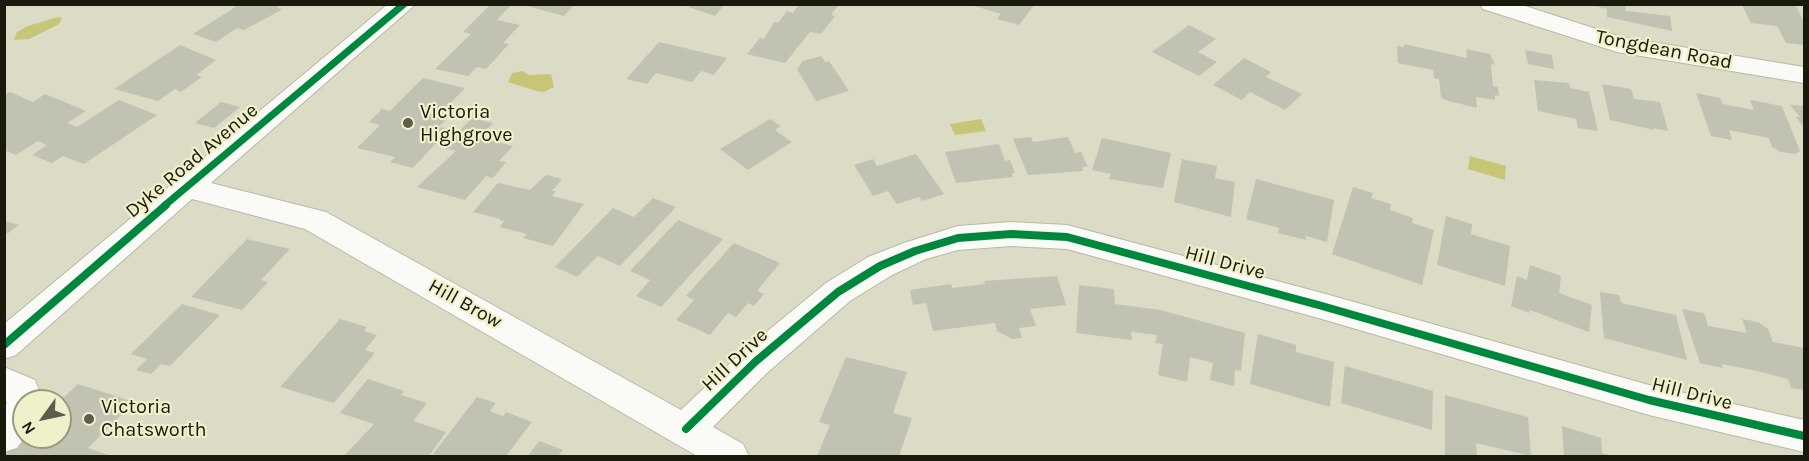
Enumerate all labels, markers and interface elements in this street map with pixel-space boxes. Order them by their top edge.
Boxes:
street label: Tongdean Road [1594,25,1734,75]
street label: Dyke Road Avenue [121,99,263,223]
place label: Victoria Highgrove [420,100,512,147]
marker: Victoria Highgrove [401,116,415,130]
street label: Hill Drive [1182,241,1268,285]
street label: Hill Brow [424,274,506,334]
street label: Hill Drive [697,323,773,397]
street label: Hill Drive [1649,372,1735,416]
north arrow [12,389,72,449]
place label: Victoria Chatsworth [101,395,207,442]
marker: Victoria Chatsworth [82,412,96,426]
text: N [17,418,39,438]

